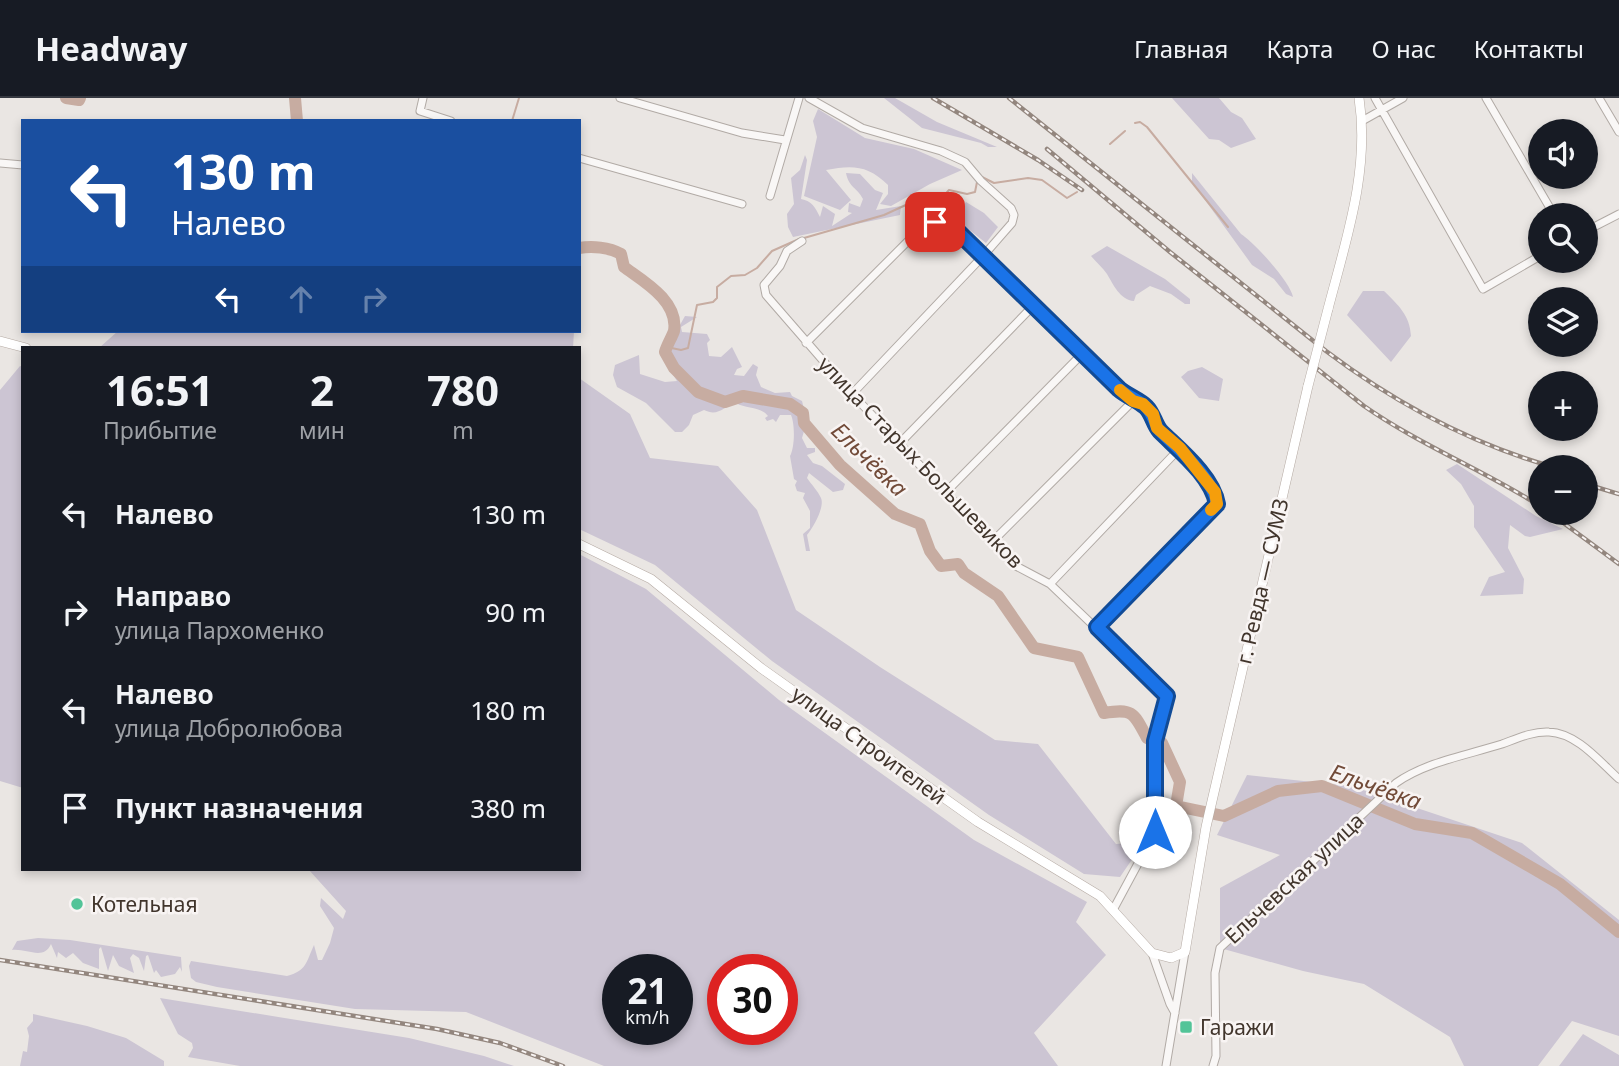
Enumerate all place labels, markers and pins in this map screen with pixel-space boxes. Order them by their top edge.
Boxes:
pin [905,192,965,252]
place label: Котельная [91,890,198,918]
marker: Котельная [69,896,85,912]
place label: Гаражи [1200,1013,1275,1041]
marker: Гаражи [1178,1019,1194,1035]

